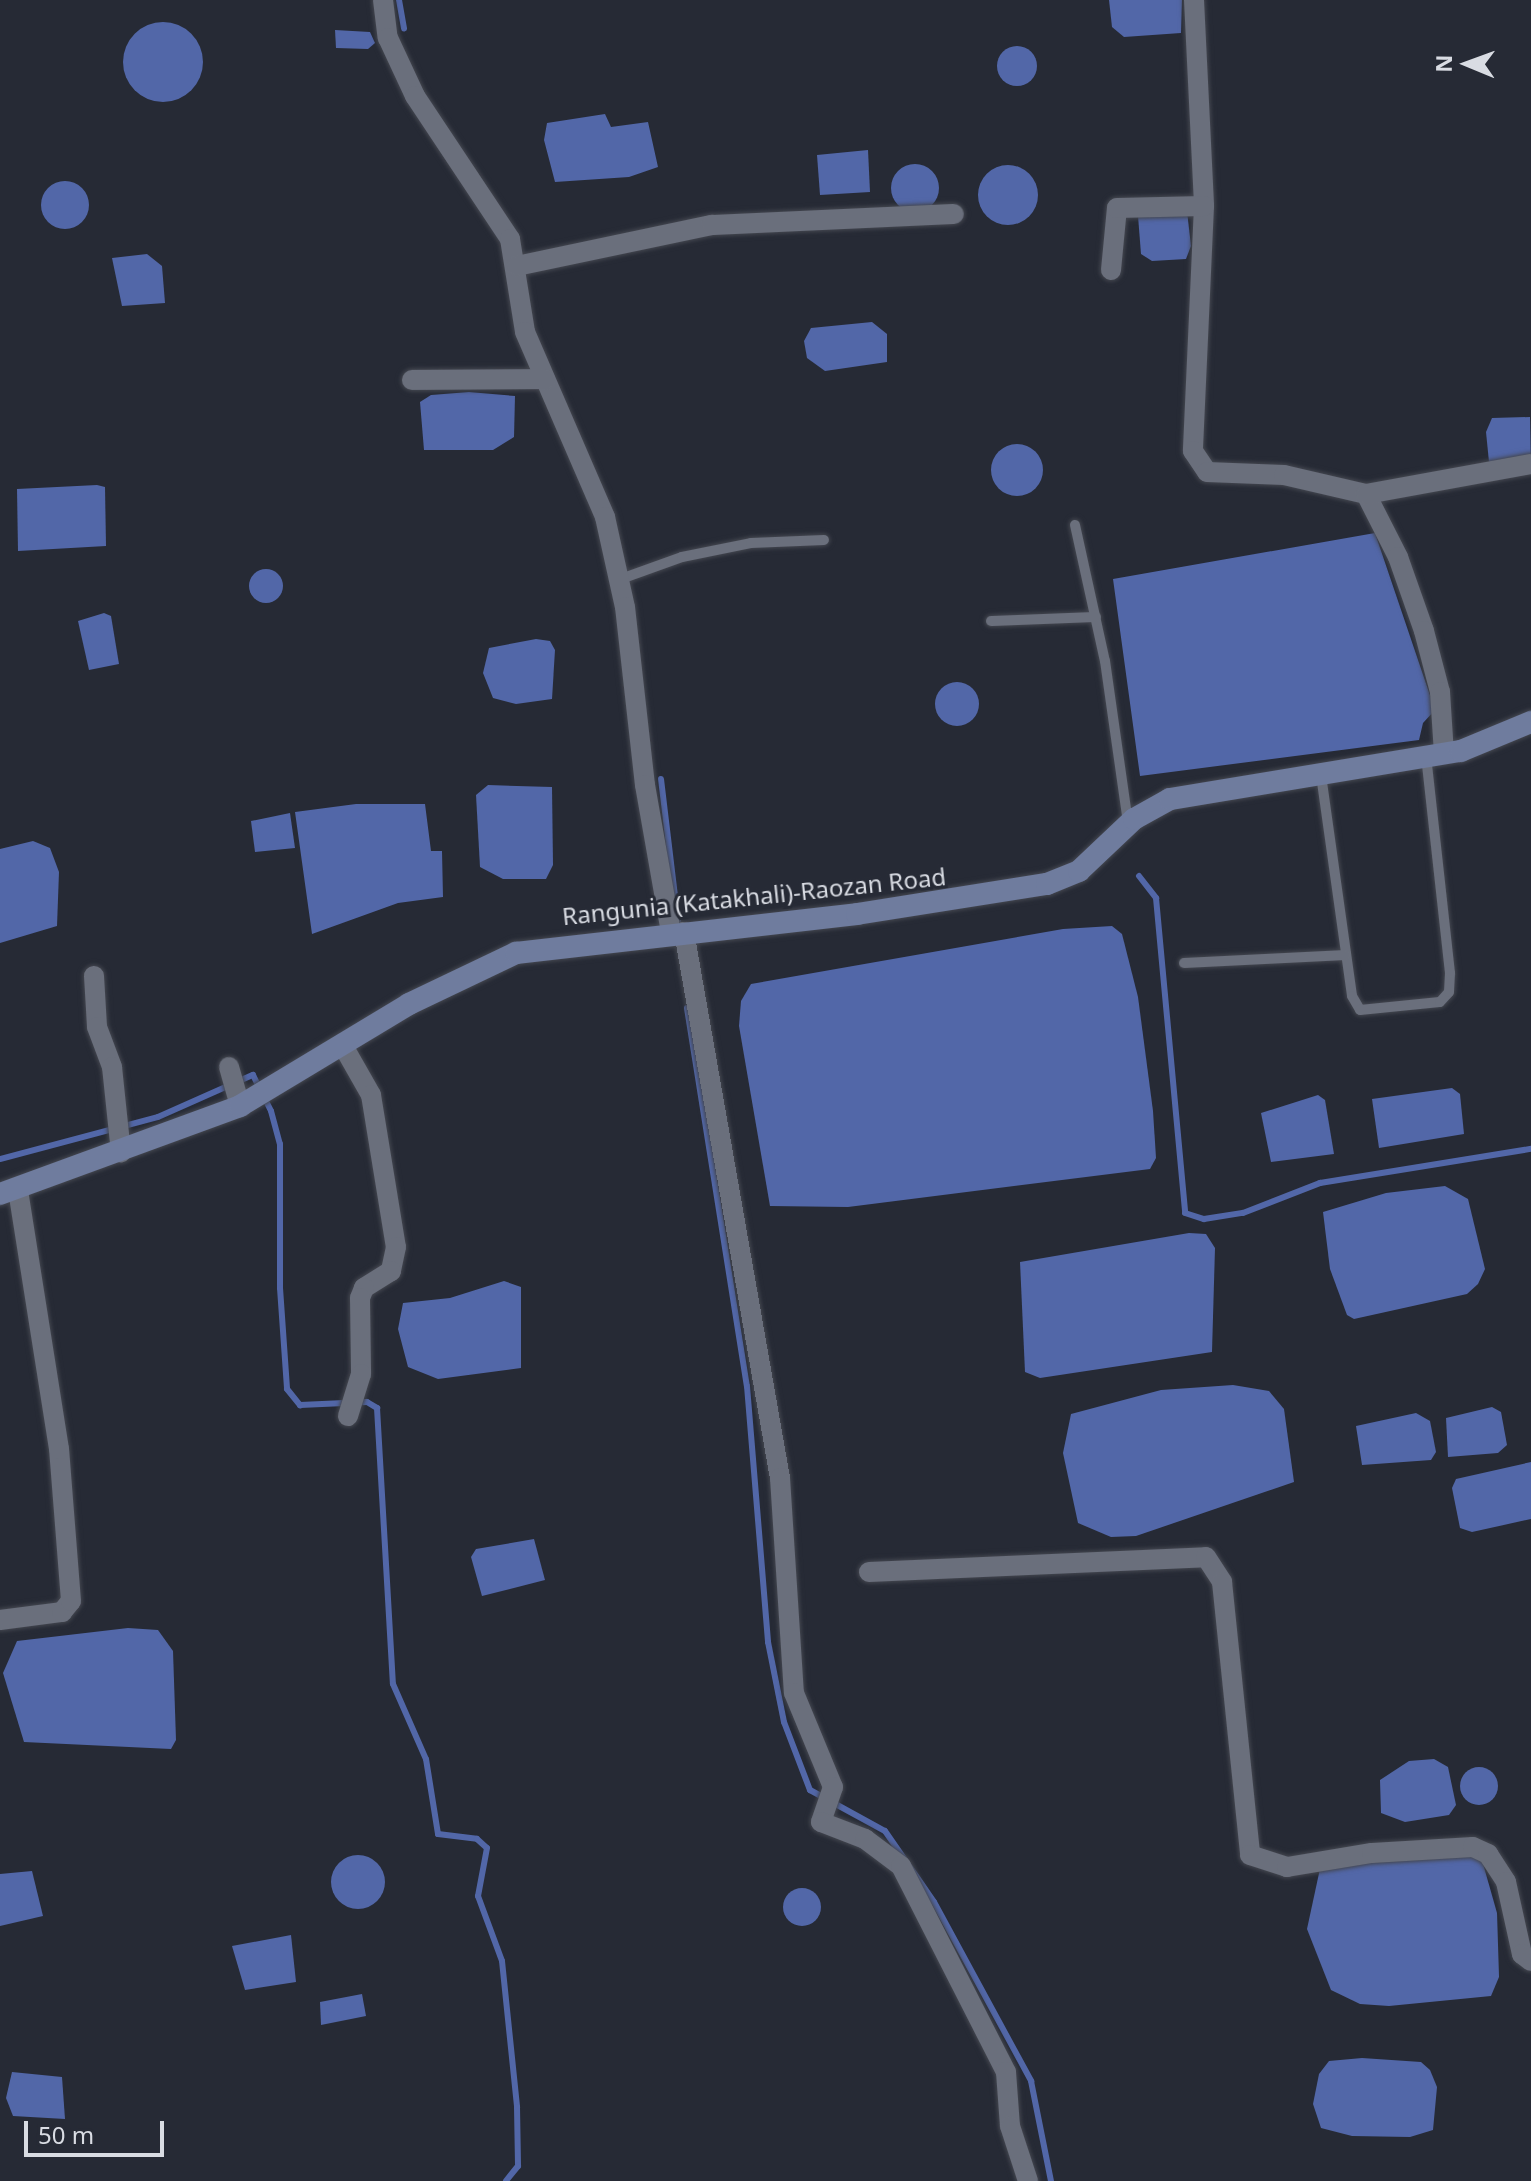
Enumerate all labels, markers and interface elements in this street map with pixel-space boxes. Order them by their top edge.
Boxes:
north arrow [1427,24,1507,104]
text: N [1428,54,1458,73]
street label: Rangunia (Katakhali)-Raozan Road [561,862,947,930]
scale bar [28,2105,168,2155]
text: 50 m [38,2118,94,2151]

